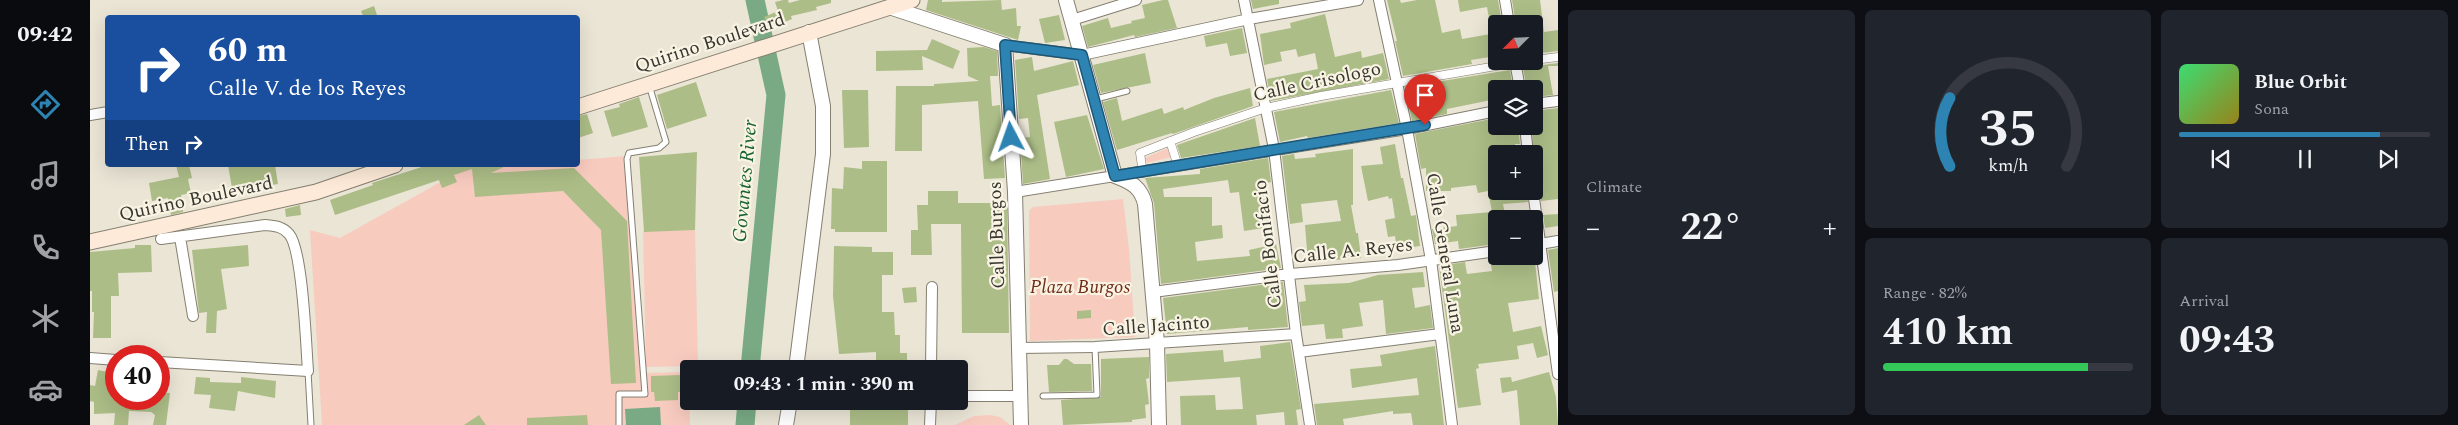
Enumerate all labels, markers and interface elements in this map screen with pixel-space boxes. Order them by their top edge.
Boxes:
street label: Quirino Boulevard [631,5,789,81]
north arrow [1488,15,1542,70]
map controls [1488,15,1543,265]
text: 09:42 [17,18,73,51]
text: 60 m [208,24,288,77]
icon: right [125,35,190,100]
street label: Calle Crisologo [1250,54,1384,110]
text: Blue Orbit [2254,68,2347,97]
text: Calle V. de los Reyes [208,72,407,105]
pin [1404,74,1446,125]
button: layers [1488,80,1543,135]
icon: arrive [1411,81,1439,109]
icon: directions [28,87,63,122]
text: 35 [1979,90,2037,169]
text: Sona [2254,97,2289,121]
position arrow [984,110,1036,162]
water label: Govantes River [725,117,765,244]
text: Then [125,130,169,159]
icon: right [179,130,207,158]
button: + [1488,145,1543,200]
icon: previous [2207,145,2235,173]
icon: pause [2291,145,2319,173]
icon: next [2374,145,2402,173]
text: km/h [1988,152,2028,179]
icon: music [28,158,63,193]
street label: Quirino Boulevard [116,169,276,229]
street label: Calle General Luna [1418,171,1472,336]
text: Climate [1586,175,1642,199]
street label: Calle Bonifacio [1246,178,1290,310]
street label: Calle Burgos [981,181,1013,289]
text: 22° [1681,199,1742,257]
text: − [1586,207,1600,250]
text: + [1823,207,1837,250]
button: − [1488,210,1543,265]
icon: phone [28,230,63,265]
street label: Calle A. Reyes [1292,230,1414,272]
park label: Plaza Burgos [1030,273,1131,302]
text: Range · 82% [1883,281,1967,305]
text: Arrival [2179,289,2229,313]
icon: climate [28,301,63,336]
text: 410 km [1883,304,2013,362]
street label: Calle Jacinto [1101,308,1211,344]
text: 09:43 [2179,312,2275,370]
speed limit sign: 40 [105,345,170,410]
text: 09:43 · 1 min · 390 m [734,370,914,399]
icon: car [28,372,63,407]

